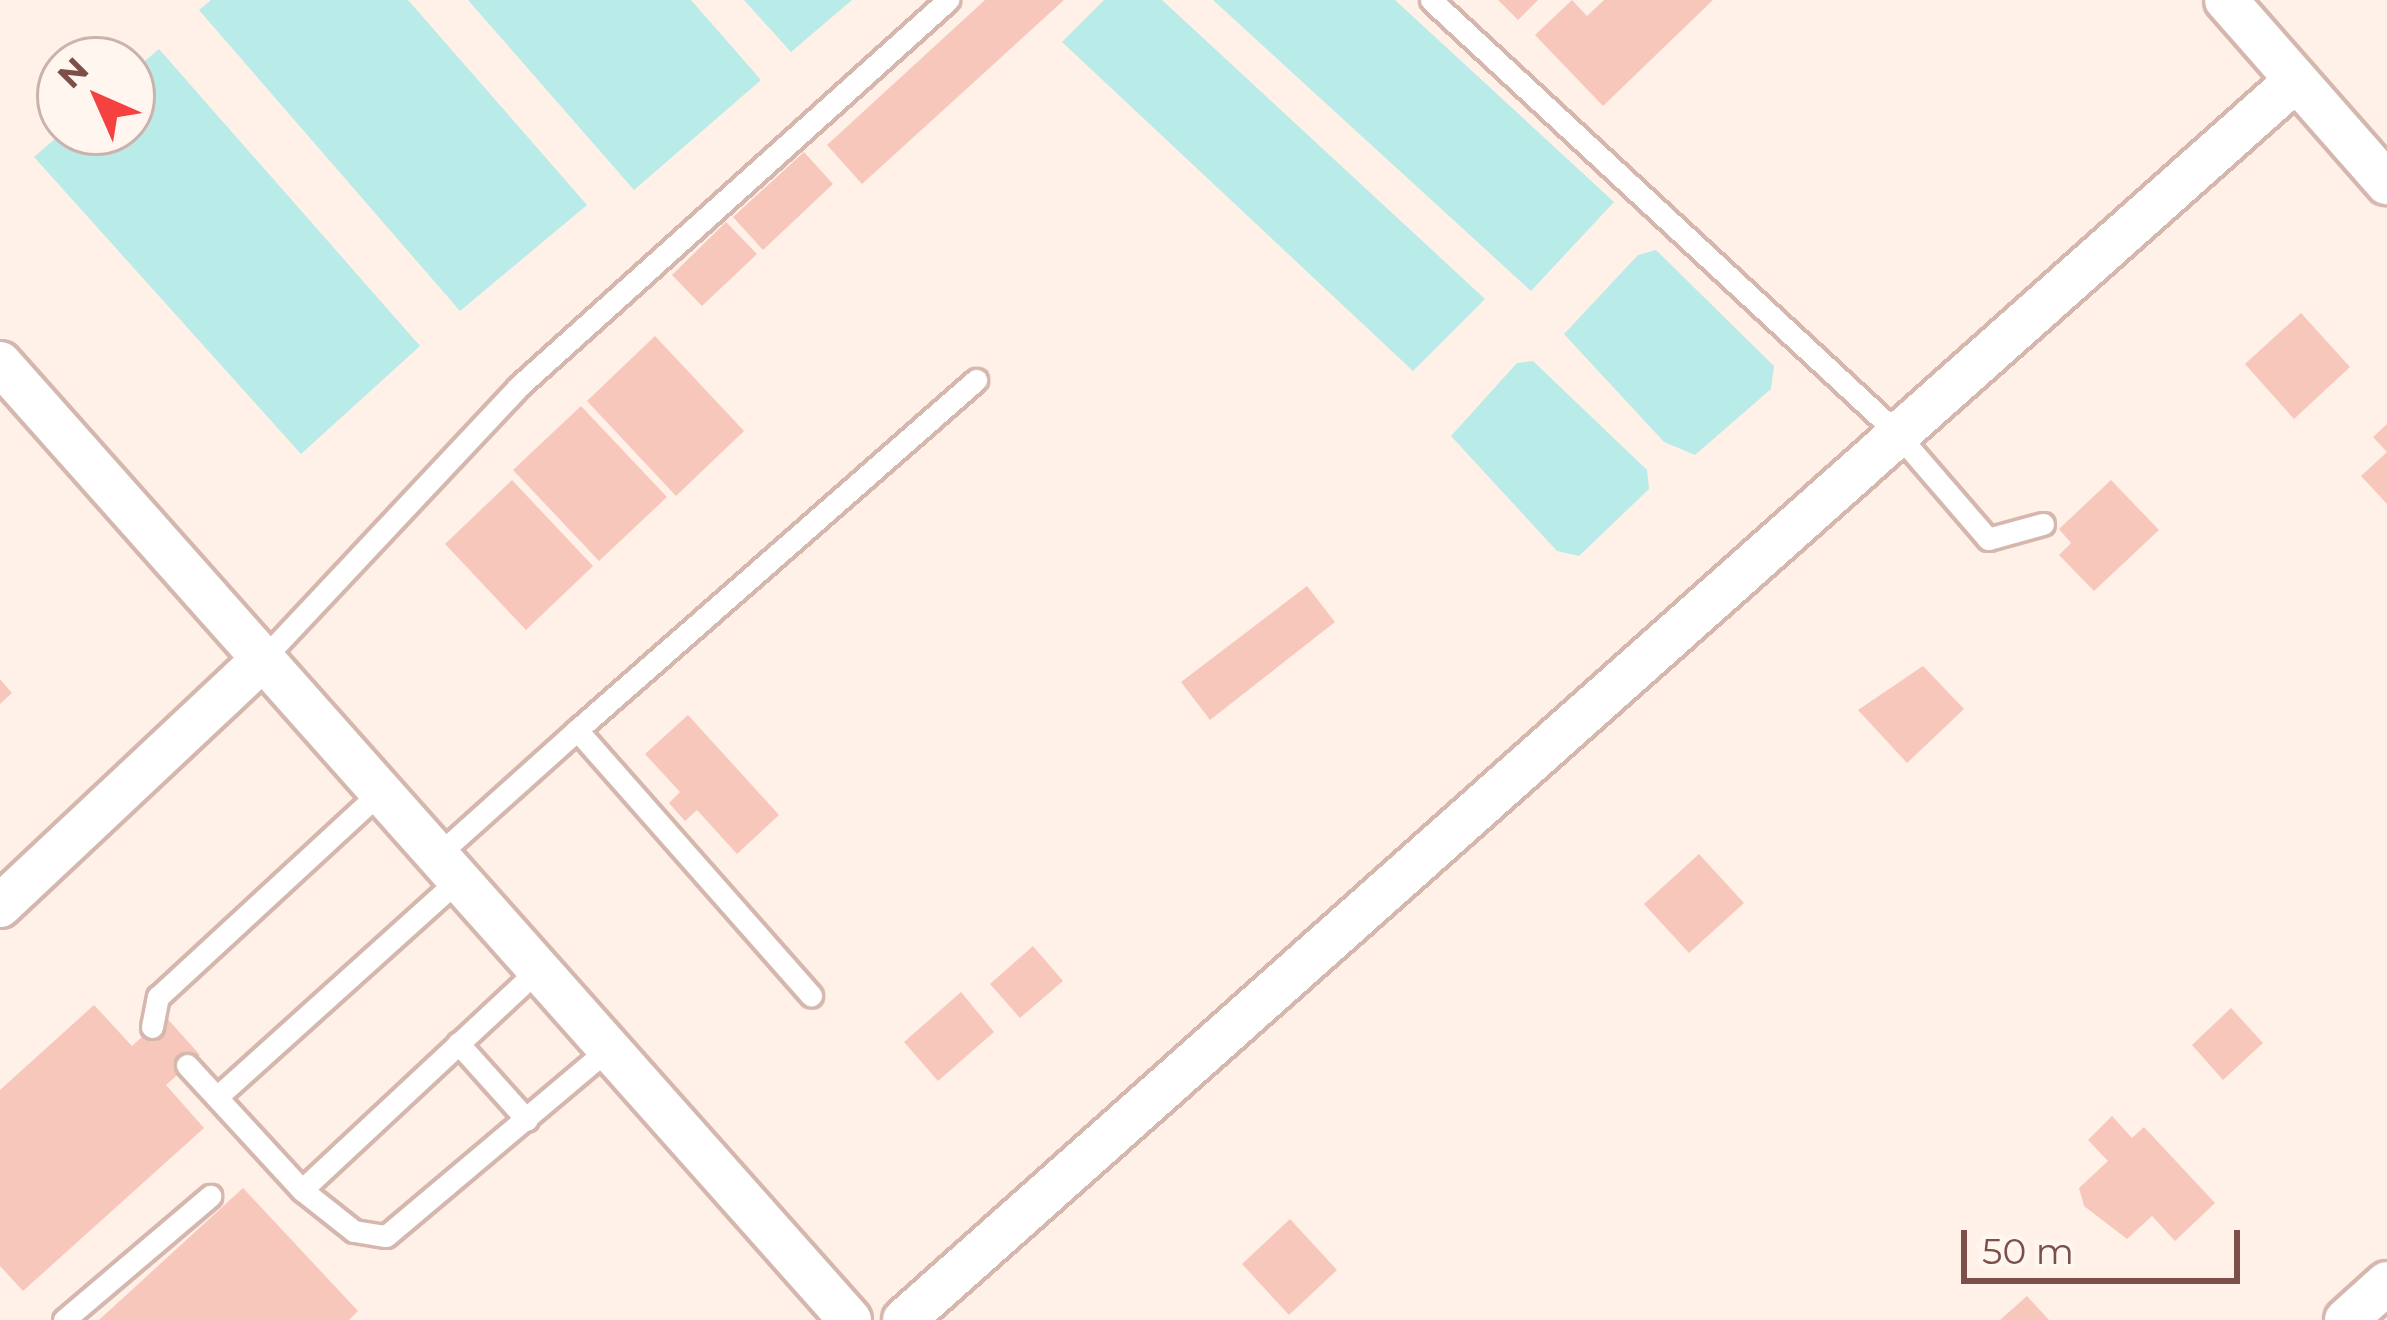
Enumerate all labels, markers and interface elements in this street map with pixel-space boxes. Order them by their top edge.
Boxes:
north arrow [36,36,156,156]
text: N [49,49,96,96]
scale bar [1967,1206,2246,1280]
text: 50 m [1982,1229,2074,1273]

